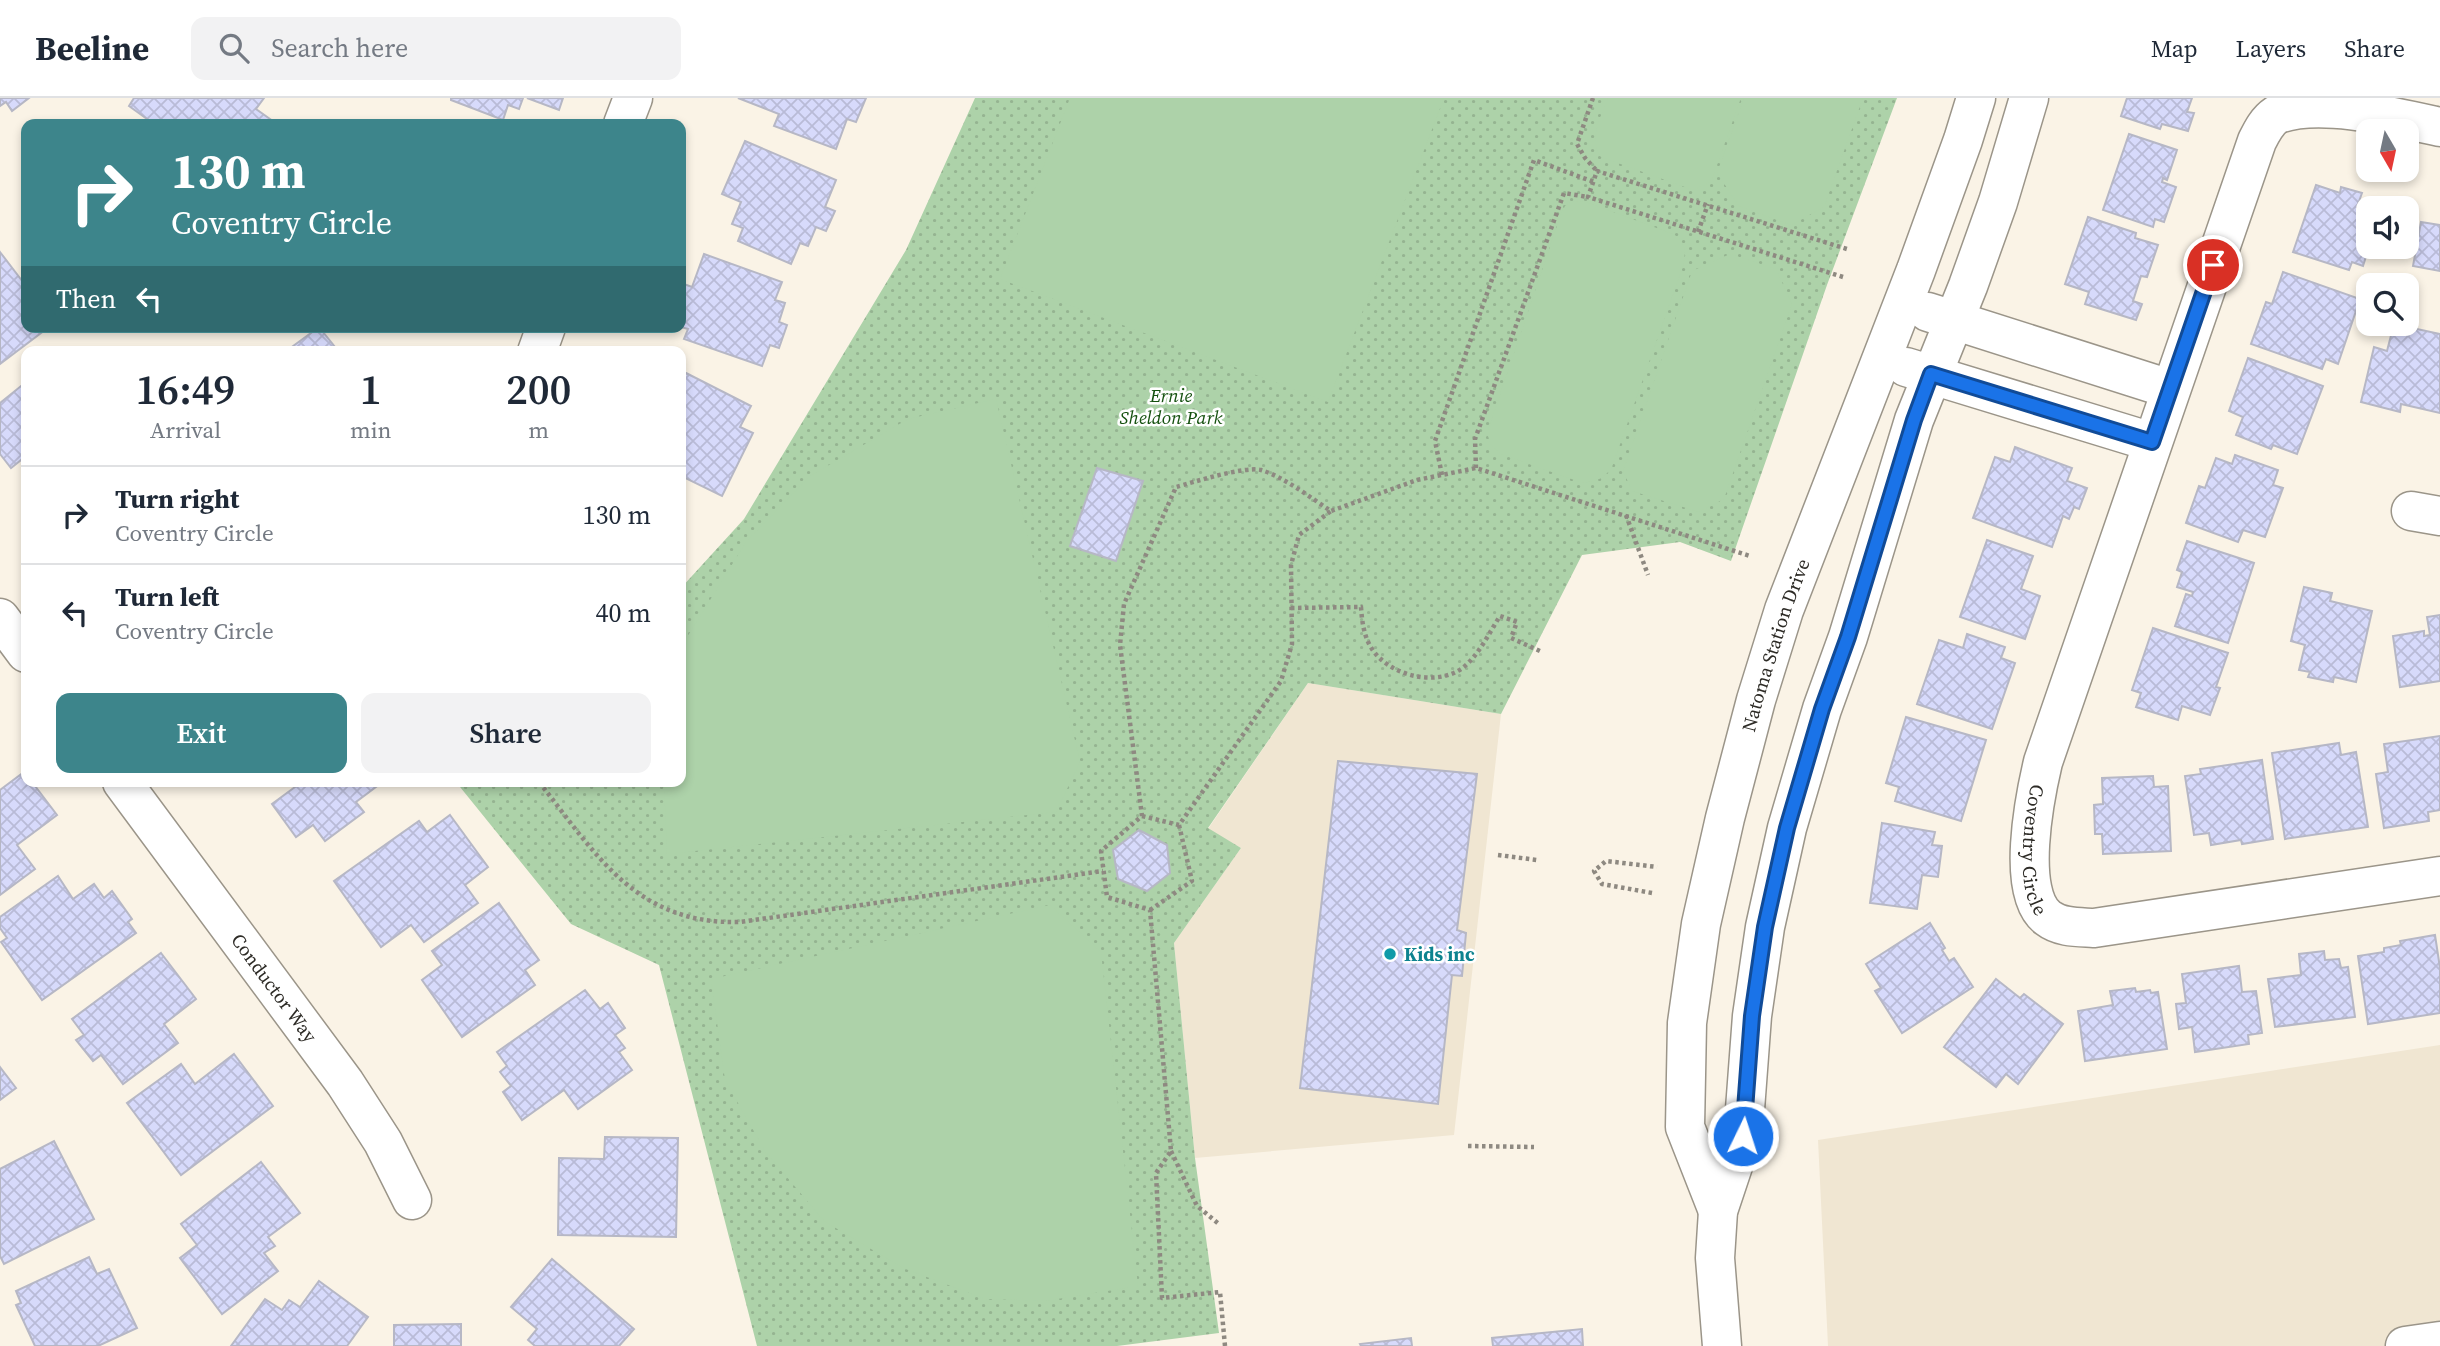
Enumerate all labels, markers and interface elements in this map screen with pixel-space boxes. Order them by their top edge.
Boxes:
search box [191,17,681,80]
text: Beeline [35,26,149,71]
icon: search [215,29,253,67]
text: Search here [271,30,408,66]
text: Map [2151,32,2198,65]
text: Layers [2236,32,2306,65]
text: Share [2344,32,2405,65]
north arrow [2356,119,2418,182]
map controls [2356,119,2419,336]
text: 130 m [171,137,306,204]
icon: right [56,147,147,238]
button: sound [2356,196,2419,259]
text: Coventry Circle [171,201,392,245]
pin [2183,235,2243,295]
icon: arrive [2194,246,2232,284]
button: search [2356,273,2419,336]
icon: left [130,280,168,318]
text: Then [56,281,116,317]
text: 16:49 [135,360,235,418]
text: 1 [360,360,382,418]
text: 200 [506,360,571,418]
park label: Ernie Sheldon Park [1119,382,1223,430]
text: Arrival [150,414,221,446]
text: min [350,414,391,446]
text: m [528,414,549,446]
text: Turn right [115,481,239,517]
icon: right [56,496,94,534]
text: 130 m [583,497,651,533]
text: Coventry Circle [115,517,274,549]
street label: Natoma Station Drive [1735,555,1816,735]
text: Turn left [115,579,219,615]
icon: left [56,594,94,632]
text: 40 m [596,595,651,631]
text: Coventry Circle [115,615,274,647]
button: Exit [56,693,347,773]
button: Share [361,693,651,773]
street label: Coventry Circle [2017,782,2054,920]
street label: Conductor Way [225,928,324,1048]
place label: Kids inc [1404,941,1475,967]
marker: Kids inc [1382,946,1398,962]
position arrow [1706,1099,1780,1173]

